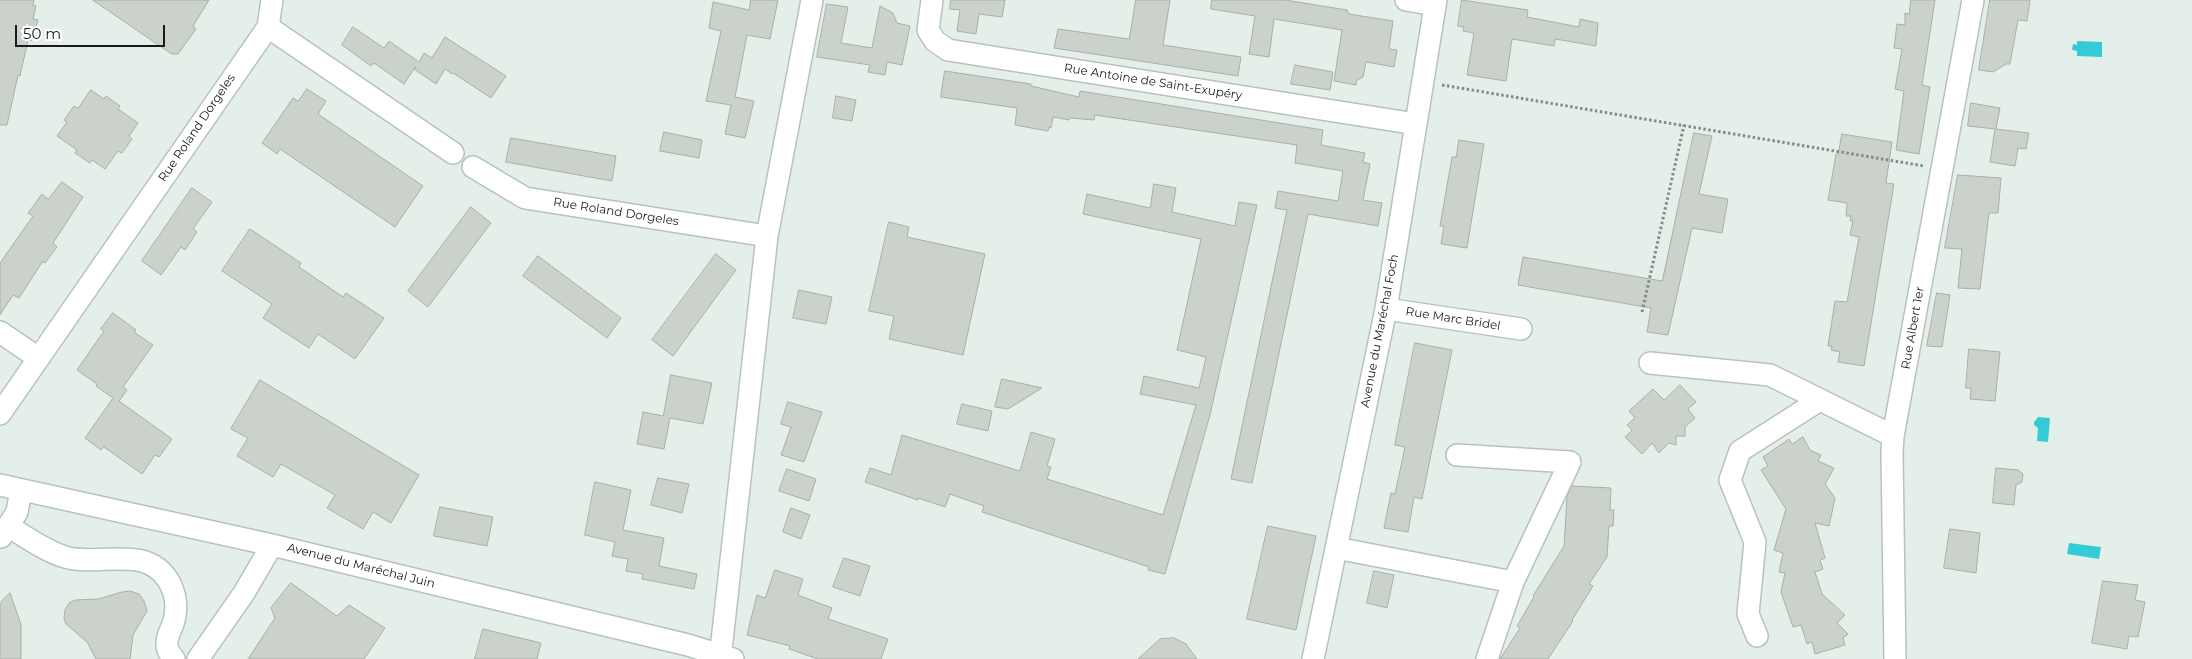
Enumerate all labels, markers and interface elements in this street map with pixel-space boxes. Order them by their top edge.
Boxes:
scale bar [18,15,168,47]
text: 50 m [23,24,61,43]
street label: Rue Antoine de Saint-Exupéry [1063,61,1243,103]
street label: Rue Roland Dorgeles [156,71,238,185]
street label: Rue Roland Dorgeles [552,195,680,229]
street label: Avenue du Maréchal Foch [1358,253,1402,409]
street label: Rue Albert 1er [1899,286,1927,370]
street label: Rue Marc Bridel [1405,304,1501,334]
street label: Avenue du Maréchal Juin [286,541,436,591]

